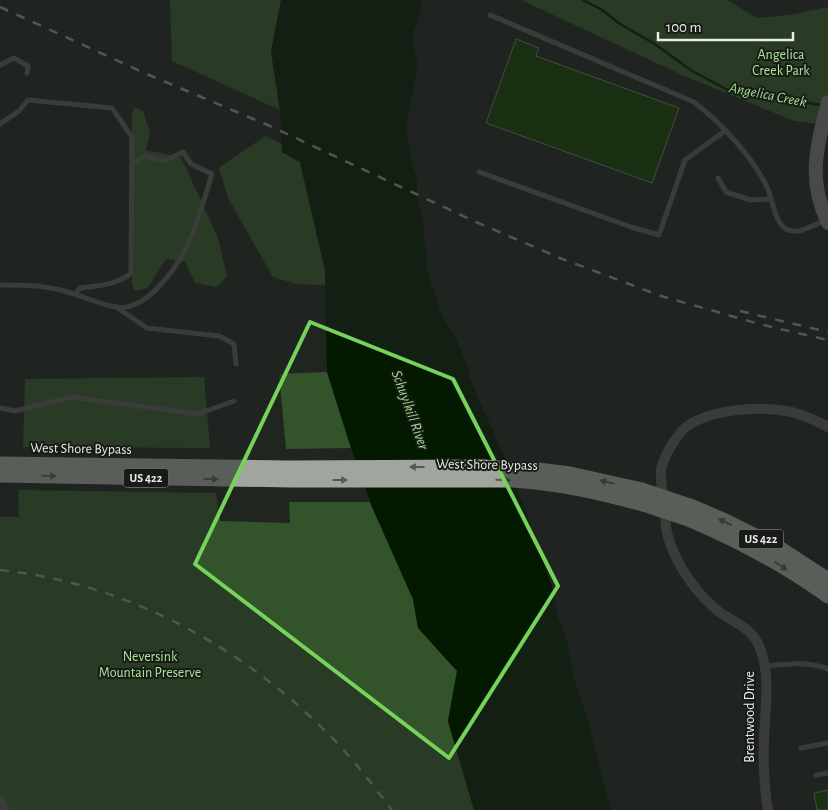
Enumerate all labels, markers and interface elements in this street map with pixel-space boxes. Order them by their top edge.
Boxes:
scale bar [658,10,793,42]
text: 100 m [666,20,701,35]
park label: Angelica Creek Park [752,48,810,78]
water label: Angelica Creek [727,80,808,110]
water label: Schuylkill River [389,368,432,453]
street label: West Shore Bypass [30,441,132,457]
street label: West Shore Bypass [436,457,538,473]
one-way arrow [409,463,425,471]
road number: US 422 [124,468,168,488]
one-way arrow [41,472,57,480]
one-way arrow [203,475,219,483]
one-way arrow [333,476,349,484]
one-way arrow [495,476,511,484]
one-way arrow [598,477,614,485]
one-way arrow [718,517,732,525]
road number: US 422 [738,530,784,548]
one-way arrow [775,561,788,570]
park label: Neversink Mountain Preserve [99,650,201,680]
street label: Brentwood Drive [743,671,757,763]

